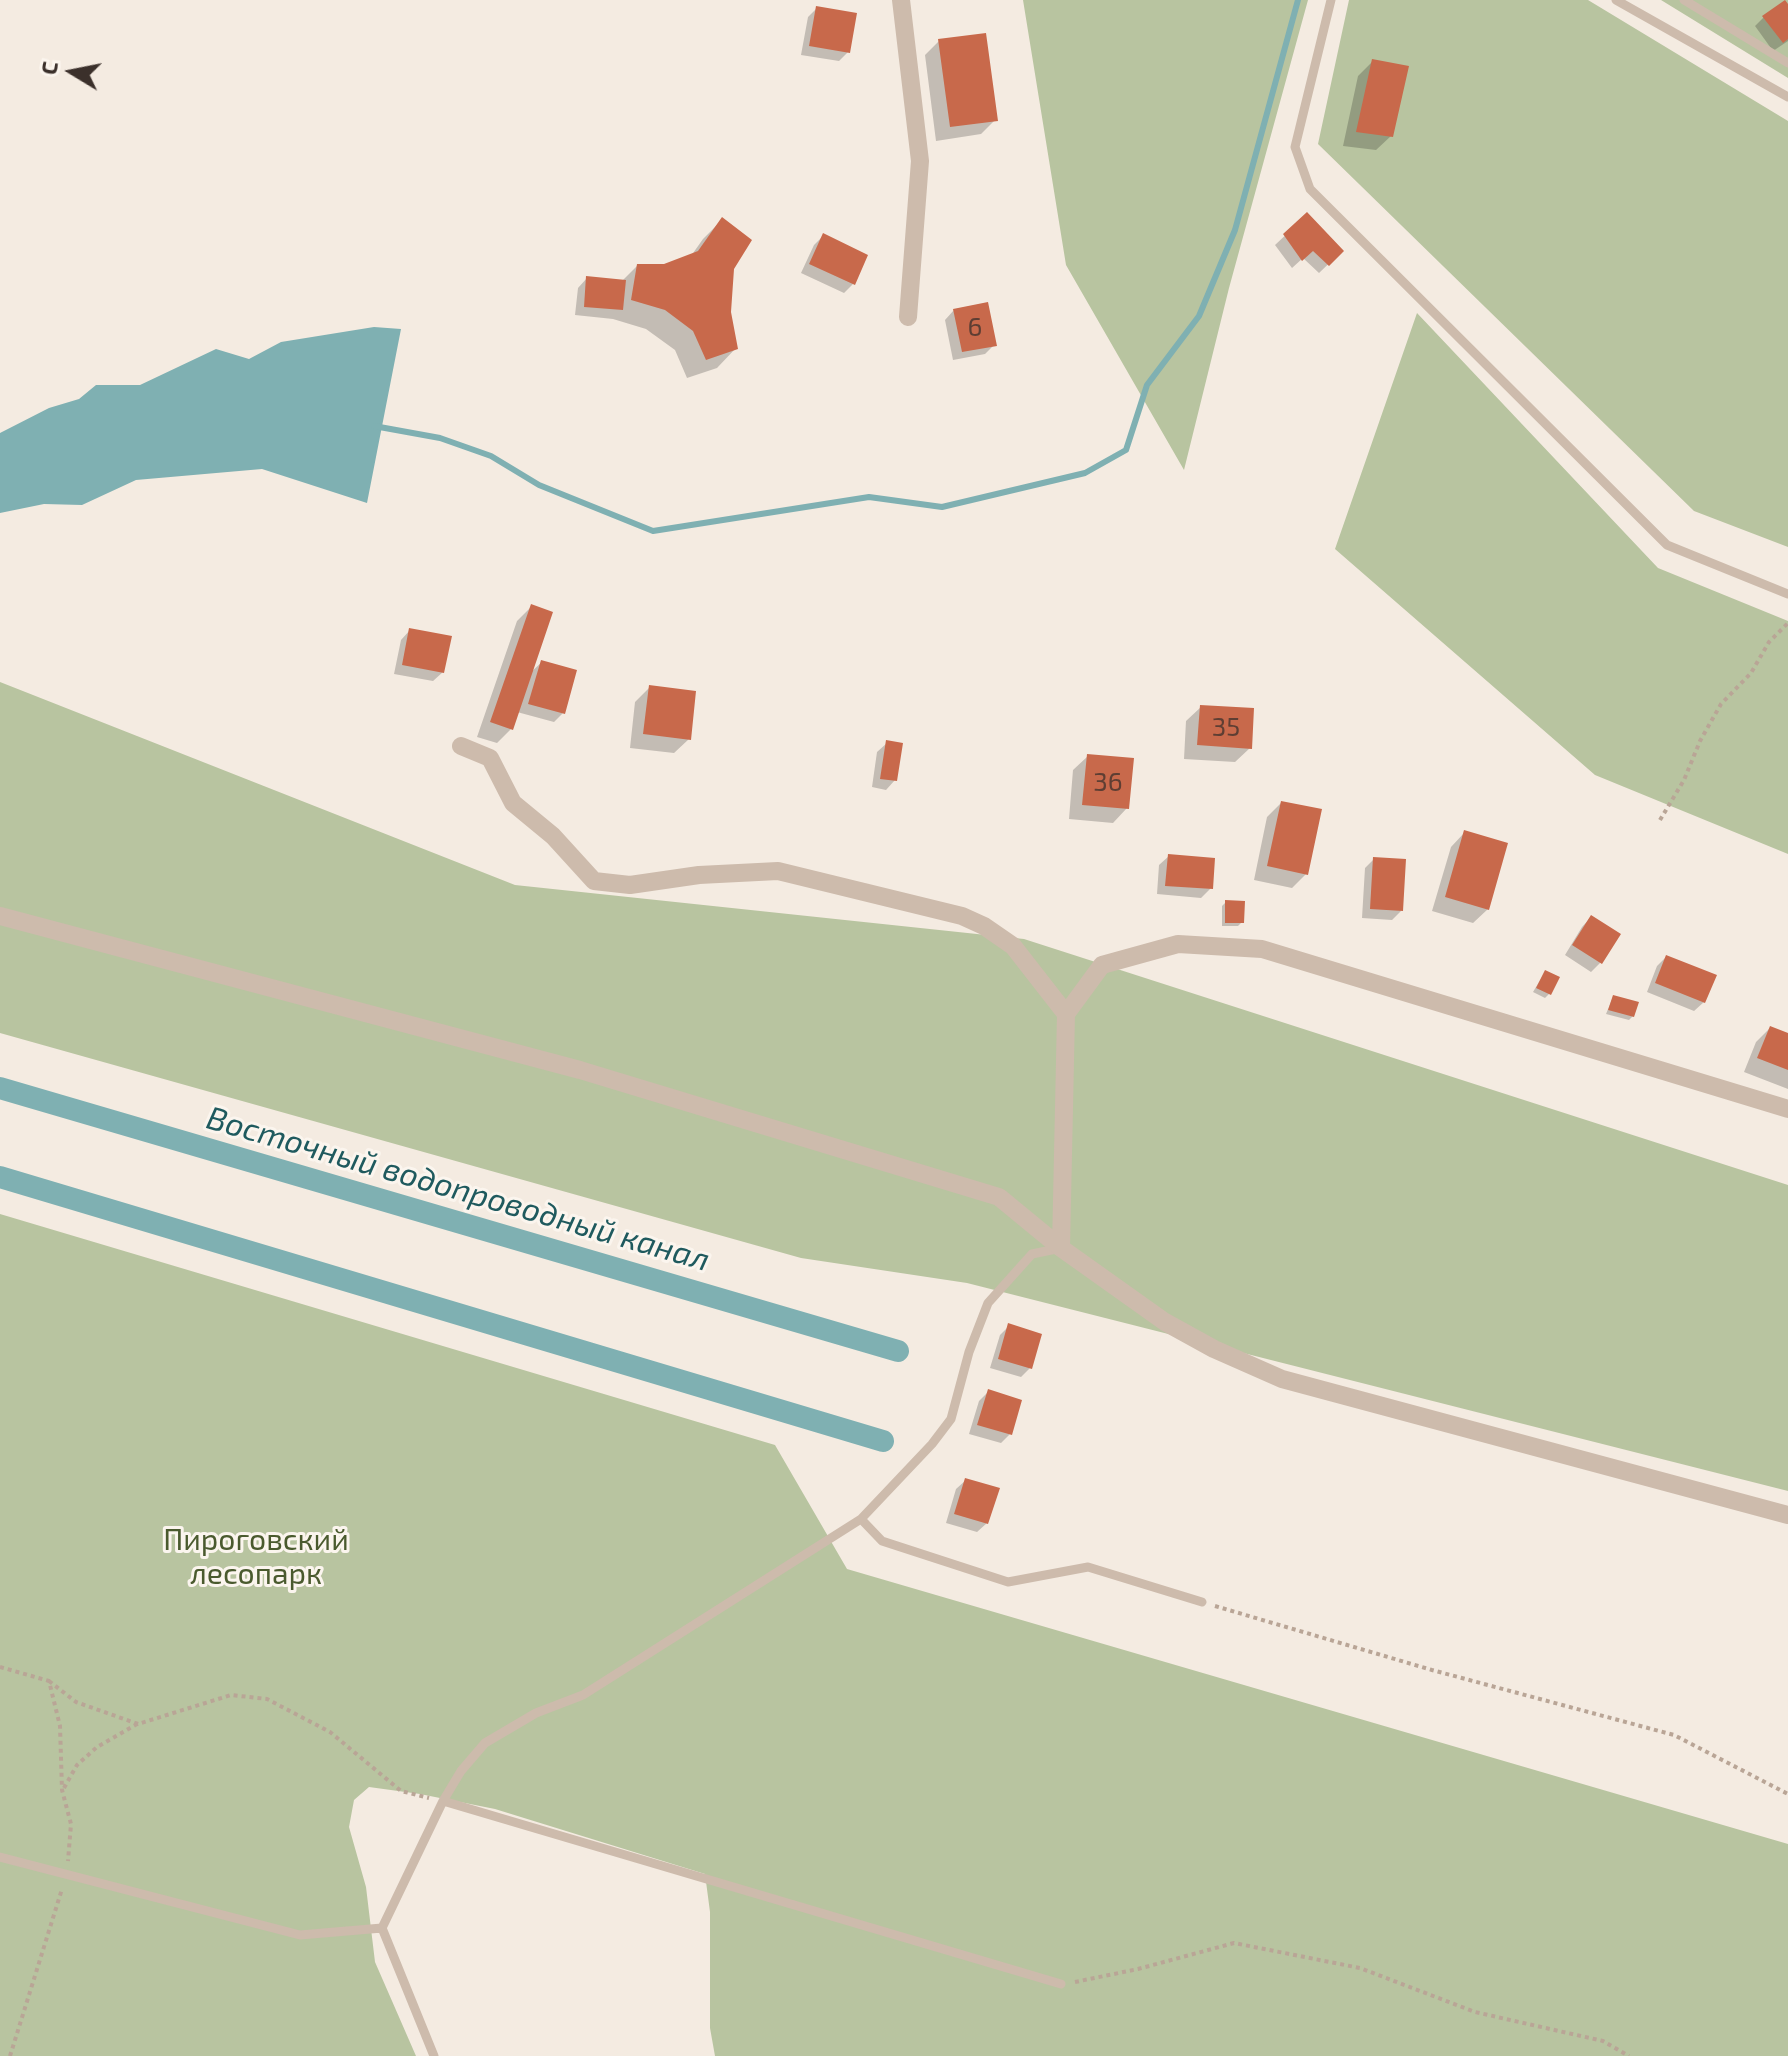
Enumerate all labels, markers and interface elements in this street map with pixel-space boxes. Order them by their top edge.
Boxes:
north arrow [32,32,112,112]
text: С [34,59,62,76]
house number: 6 [968,311,982,343]
house number: 35 [1212,711,1240,743]
house number: 36 [1093,766,1123,798]
water label: Восточный водопроводный канал [202,1099,714,1279]
park label: Пироговский лесопарк [163,1522,349,1592]

